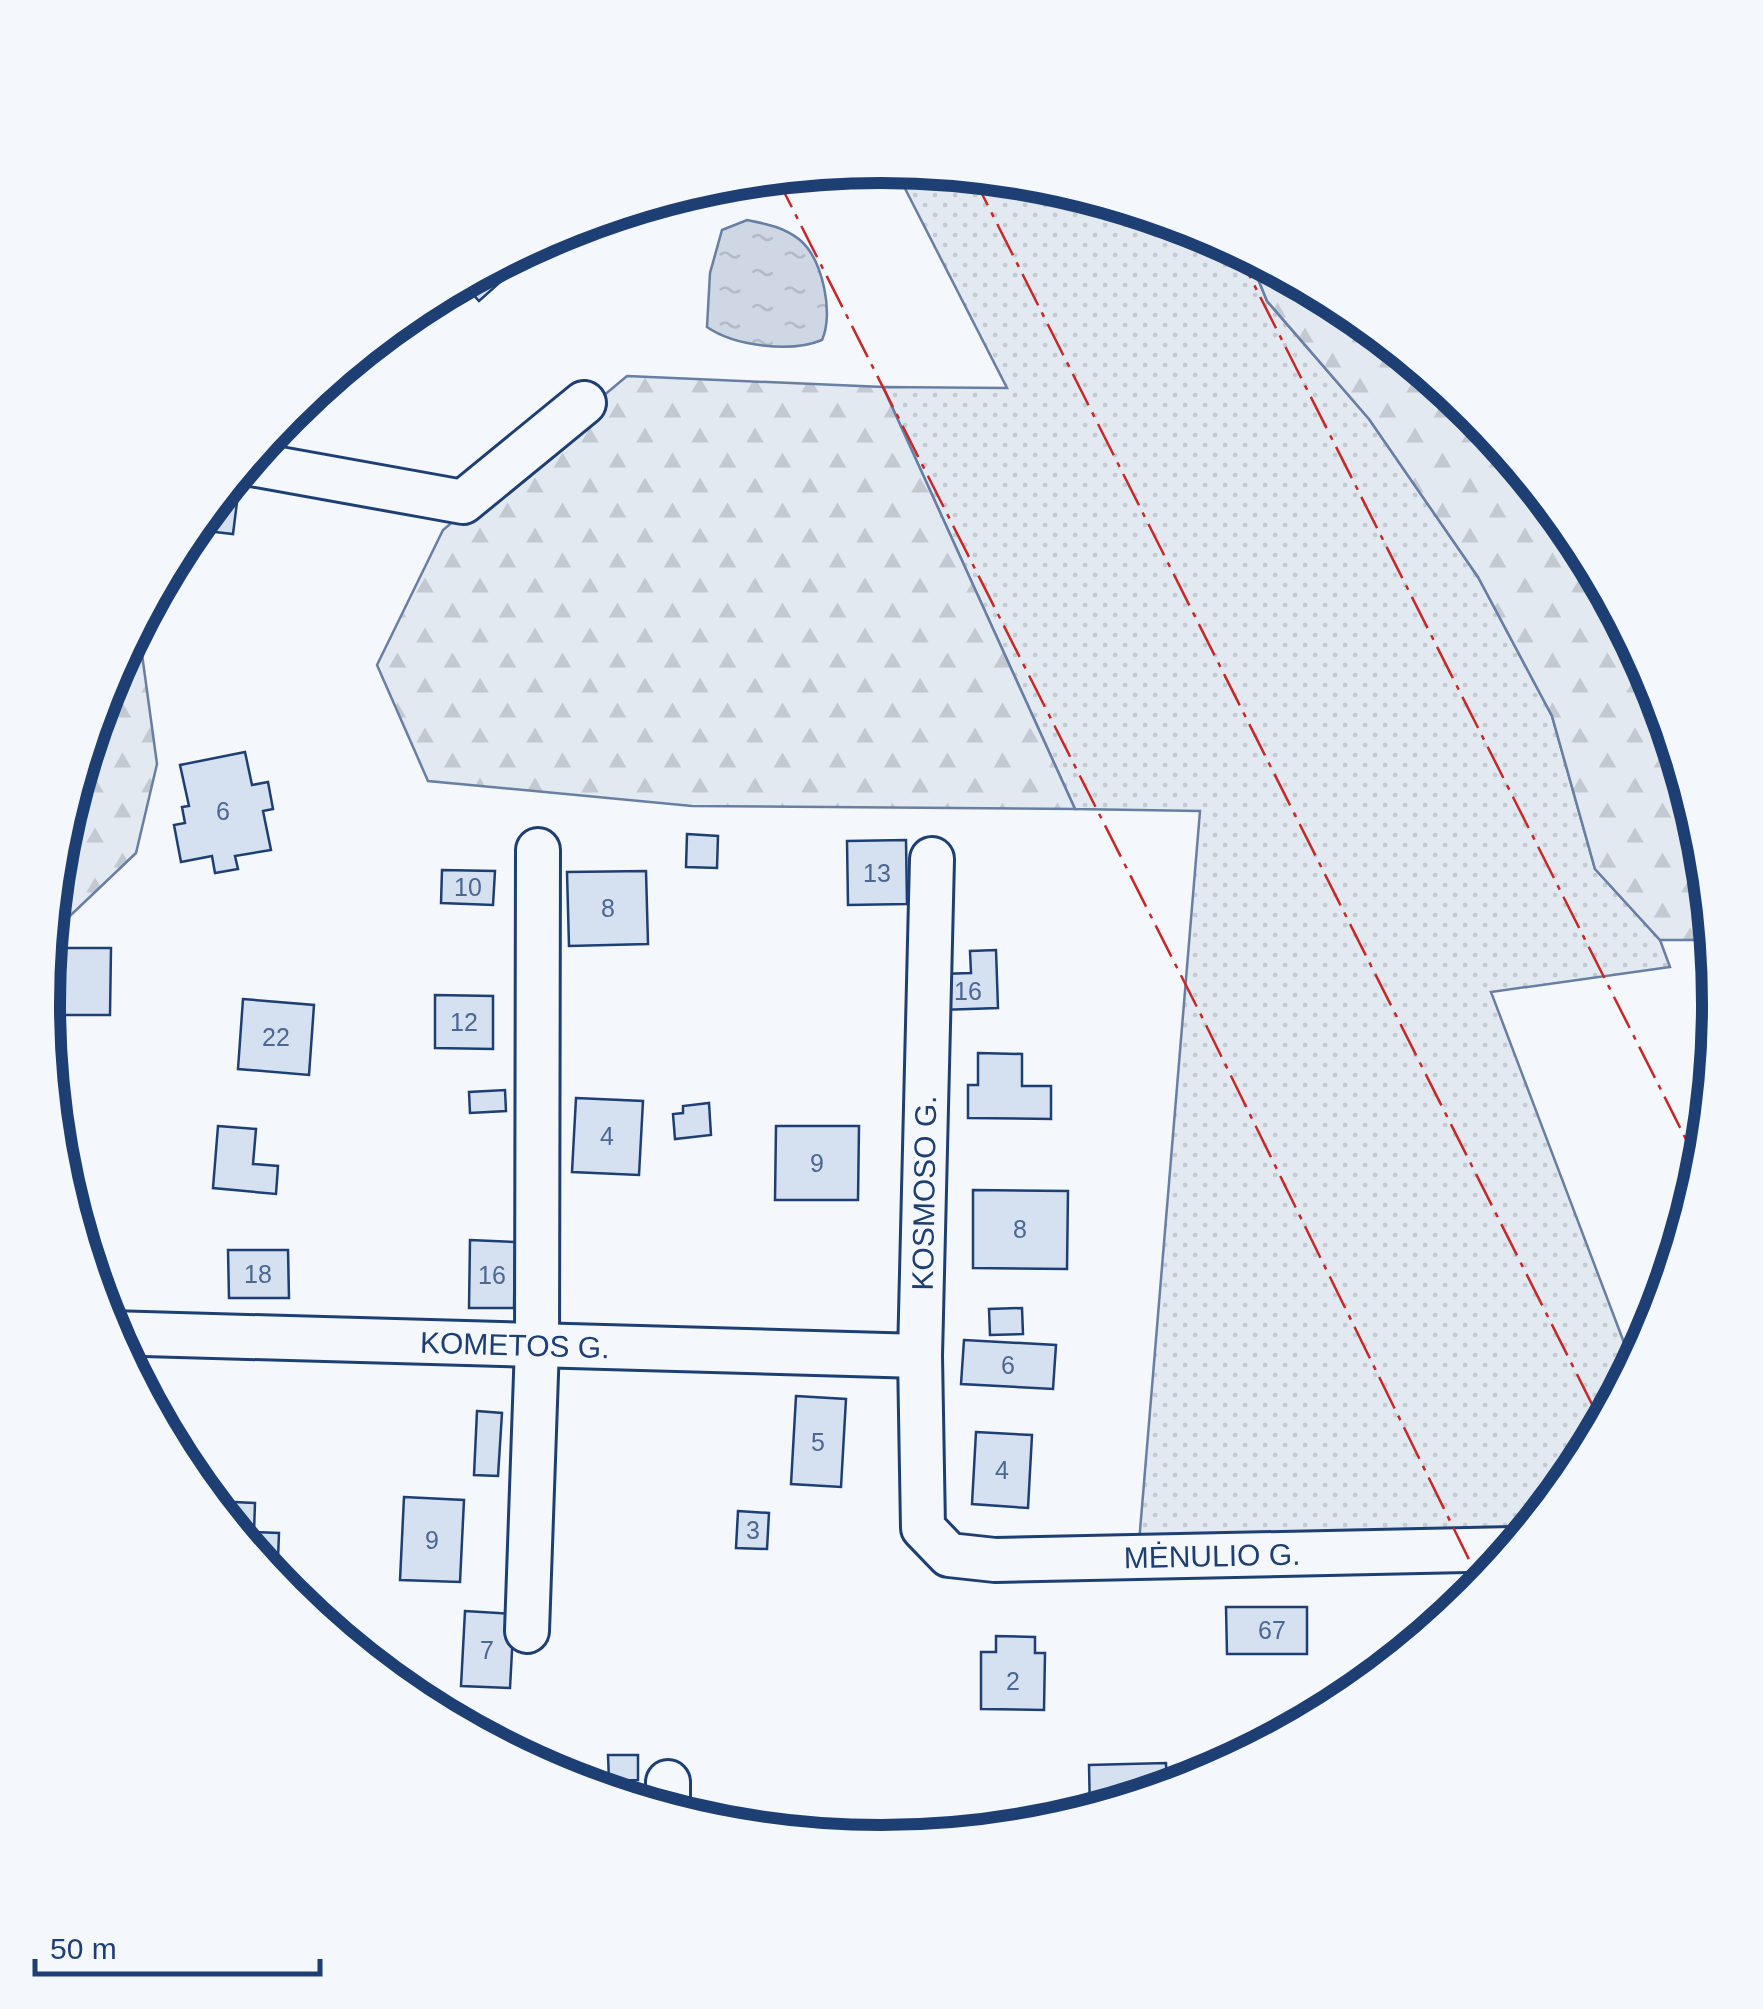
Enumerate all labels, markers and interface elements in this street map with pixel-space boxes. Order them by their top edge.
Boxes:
house number: 6 [216,797,230,825]
house number: 13 [863,859,891,887]
house number: 10 [454,873,482,901]
house number: 8 [601,894,615,922]
house number: 16 [954,977,982,1005]
house number: 12 [450,1008,478,1036]
house number: 22 [262,1023,290,1051]
street label: KOSMOSO G. [906,1095,942,1291]
house number: 4 [600,1122,614,1150]
house number: 9 [810,1149,824,1177]
house number: 8 [1013,1215,1027,1243]
house number: 18 [244,1260,272,1288]
house number: 16 [478,1261,506,1289]
street label: KOMETOS G. [420,1325,610,1364]
house number: 6 [1001,1351,1015,1379]
house number: 5 [811,1428,825,1456]
house number: 4 [995,1456,1009,1484]
house number: 3 [746,1516,760,1544]
house number: 9 [425,1526,439,1554]
street label: MĖNULIO G. [1123,1537,1301,1574]
house number: 67 [1258,1616,1286,1644]
house number: 7 [480,1636,494,1664]
house number: 2 [1006,1667,1020,1695]
scale bar [35,1914,320,1976]
text: 50 m [50,1932,117,1965]

